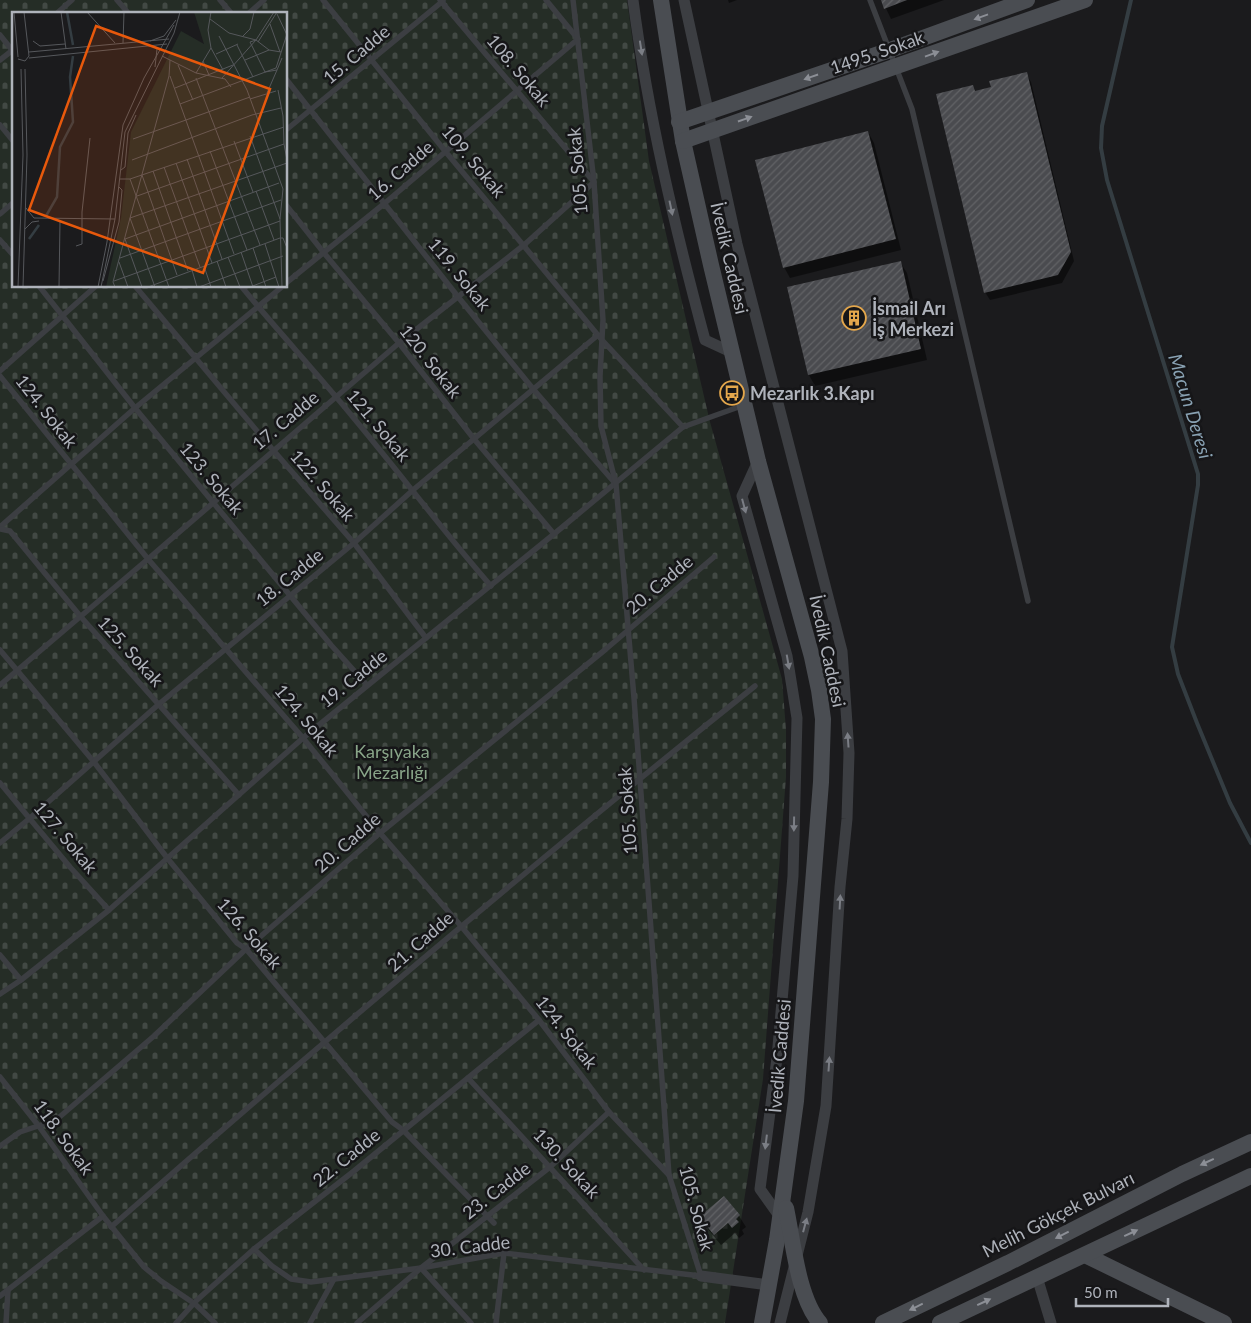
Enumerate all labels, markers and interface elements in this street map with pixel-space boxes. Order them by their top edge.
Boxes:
inset map [12,12,288,288]
one-way arrow [973,13,988,21]
street label: 15. Cadde [318,20,394,88]
street label: 1495. Sokak [827,25,928,78]
street label: 108. Sokak [483,29,556,111]
one-way arrow [637,41,645,57]
one-way arrow [925,50,940,58]
one-way arrow [803,73,818,81]
one-way arrow [738,115,753,123]
street label: 109. Sokak [438,120,511,202]
street label: 105. Sokak [562,126,592,215]
street label: 16. Cadde [362,135,438,205]
one-way arrow [667,200,675,215]
street label: İvedik Caddesi [706,200,754,316]
street label: 119. Sokak [424,233,497,316]
place label: İsmail Arı İş Merkezi [872,297,954,340]
building icon: İsmail Arı İş Merkezi [841,305,867,331]
street label: 120. Sokak [395,320,467,403]
water label: Macun Deresi [1164,351,1218,462]
street label: 124. Sokak [11,370,83,453]
bus stop icon: Mezarlık 3.Kapı [719,380,745,406]
place label: Mezarlık 3.Kapı [750,382,875,404]
street label: 121. Sokak [343,384,416,466]
street label: 17. Cadde [247,386,323,454]
street label: 123. Sokak [176,437,249,519]
street label: 122. Sokak [286,445,361,526]
one-way arrow [741,498,749,513]
street label: 18. Cadde [251,543,327,611]
street label: 20. Cadde [621,550,697,618]
street label: İvedik Caddesi [805,593,851,709]
street label: 125. Sokak [94,611,169,691]
street label: 19. Cadde [315,644,391,712]
one-way arrow [784,655,792,670]
street label: 124. Sokak [271,679,344,761]
one-way arrow [843,732,851,748]
park label: Karşıyaka Mezarlığı [354,740,430,783]
street label: 105. Sokak [613,766,641,855]
street label: 127. Sokak [30,796,103,878]
street label: 20. Cadde [309,807,385,877]
one-way arrow [789,816,797,832]
street label: 126. Sokak [213,893,288,974]
one-way arrow [836,894,844,910]
street label: 21. Cadde [382,906,458,976]
street label: 124. Sokak [531,991,603,1074]
street label: İvedik Caddesi [763,998,795,1114]
one-way arrow [825,1056,833,1072]
street label: 118. Sokak [29,1095,99,1179]
street label: 22. Cadde [308,1123,384,1191]
street label: 130. Sokak [529,1124,605,1203]
one-way arrow [762,1135,770,1151]
street label: 23. Cadde [458,1157,534,1223]
one-way arrow [1200,1158,1214,1166]
street label: 105. Sokak [675,1163,719,1254]
street label: Melih Gökçek Bulvarı [978,1166,1138,1262]
one-way arrow [801,1217,809,1232]
one-way arrow [1124,1229,1138,1237]
street label: 30. Cadde [429,1230,511,1262]
one-way arrow [1054,1231,1069,1239]
scale bar [1076,1276,1168,1308]
text: 50 m [1084,1283,1118,1301]
one-way arrow [977,1298,991,1306]
one-way arrow [909,1303,923,1311]

